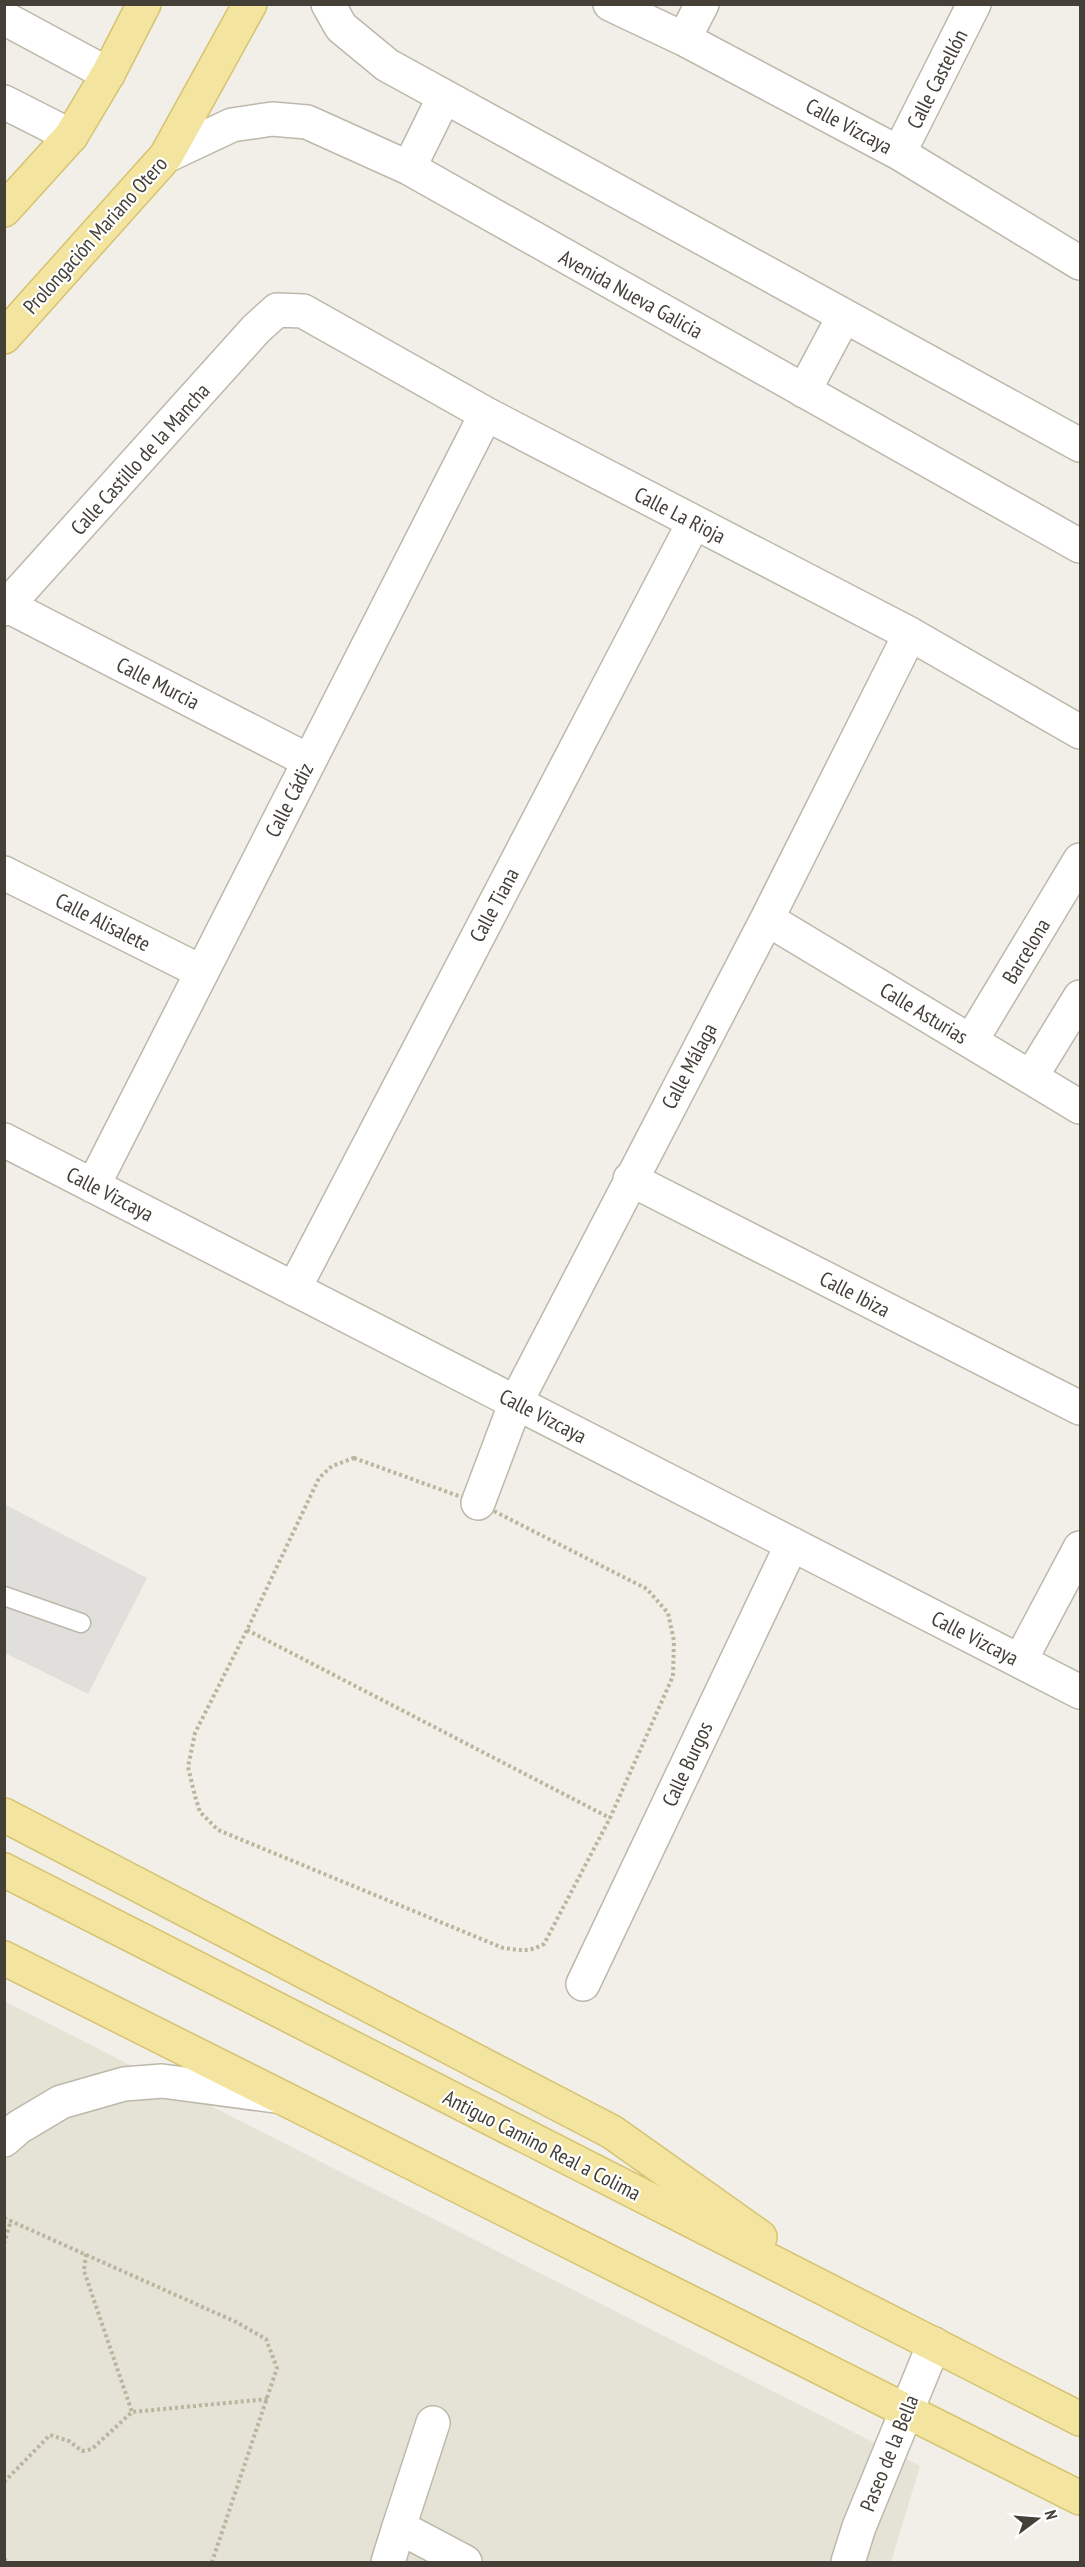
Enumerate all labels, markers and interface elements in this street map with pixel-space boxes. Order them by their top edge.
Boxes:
street label: Calle Castellón [900,25,974,133]
street label: Calle Vizcaya [801,92,897,160]
street label: Prolongación Mariano Otero [17,151,173,319]
street label: Avenida Nueva Galicia [554,243,708,345]
street label: Calle Castillo de la Mancha [65,377,215,541]
street label: Calle La Rioja [630,481,730,549]
street label: Calle Murcia [112,651,204,715]
street label: Calle Cádiz [259,758,319,842]
street label: Calle Tiana [463,863,525,947]
street label: Calle Alisalete [51,887,155,957]
street label: Barcelona [996,913,1056,989]
street label: Calle Asturias [875,976,973,1050]
street label: Calle Málaga [655,1019,723,1113]
street label: Calle Vizcaya [62,1161,158,1227]
street label: Calle Ibiza [815,1265,895,1323]
street label: Calle Vizcaya [495,1383,591,1449]
street label: Calle Vizcaya [927,1605,1023,1671]
street label: Calle Burgos [656,1717,718,1811]
street label: Antiguo Camino Real a Colima [439,2083,645,2207]
street label: Paseo de la Bella [853,2391,925,2515]
north arrow [1007,2489,1067,2549]
text: N [1041,2508,1062,2522]

